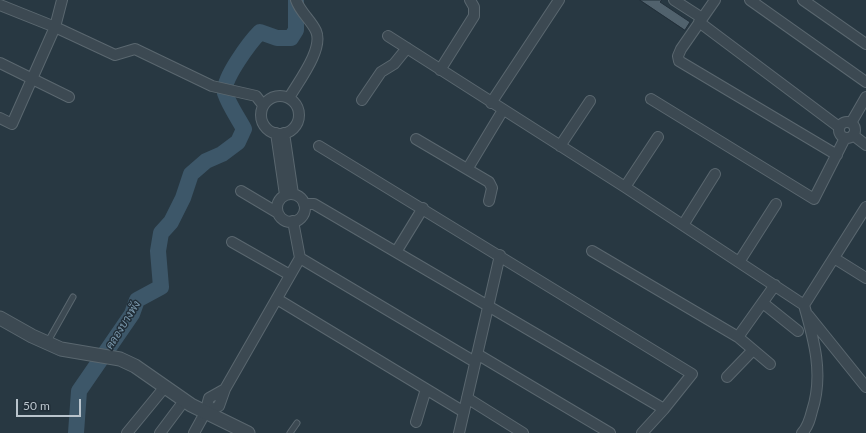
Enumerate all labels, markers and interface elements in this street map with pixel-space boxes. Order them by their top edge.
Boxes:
water label: คลองบางพัง [103,298,143,352]
scale bar [18,391,83,417]
text: 50 m [23,398,50,413]

